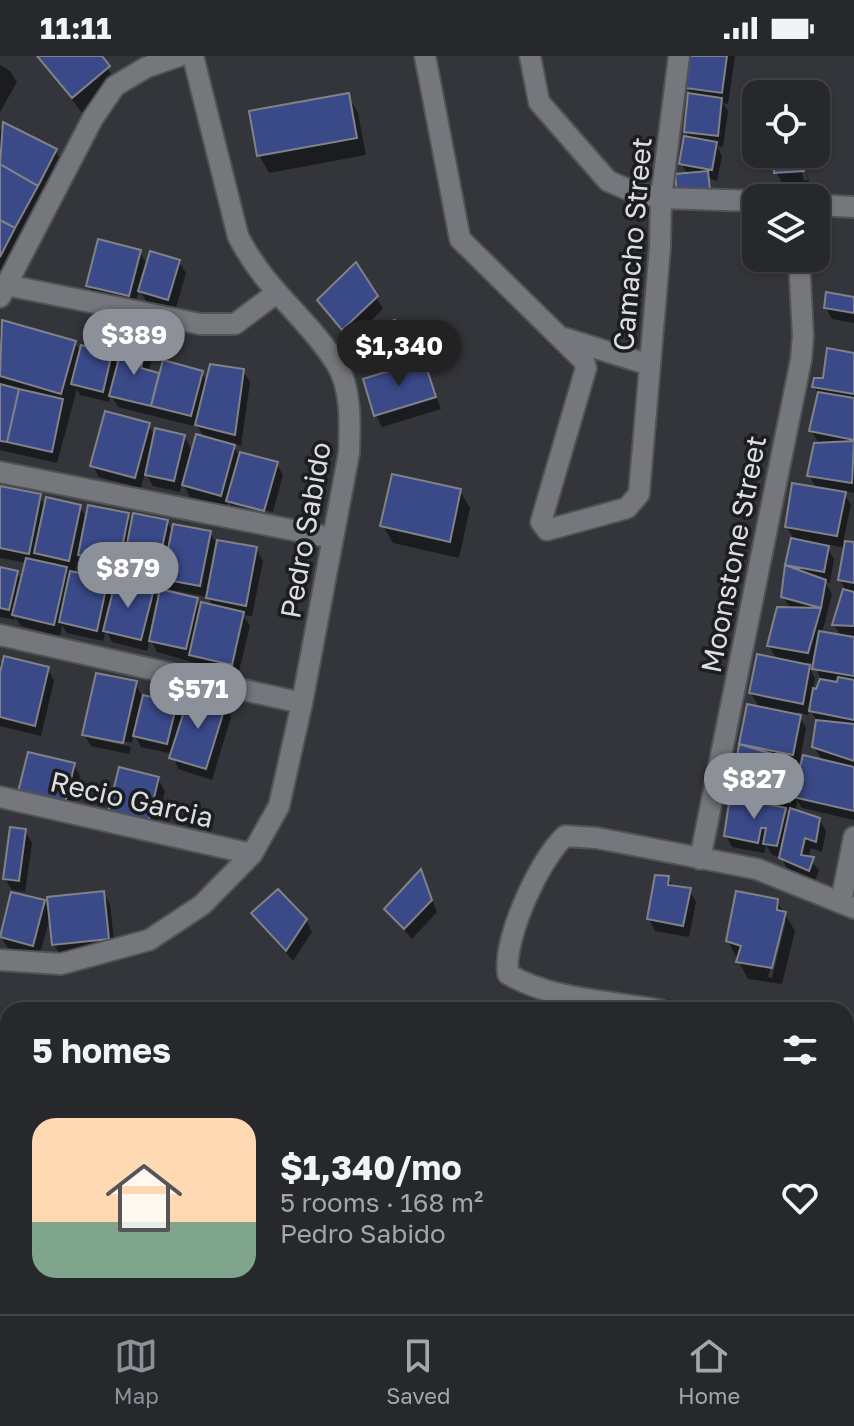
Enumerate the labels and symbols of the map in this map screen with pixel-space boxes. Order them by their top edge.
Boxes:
street label: Camacho Street [606,136,658,352]
pin: $389 [87,309,181,377]
pin: $1,340 [334,320,464,388]
street label: Moonstone Street [694,433,772,675]
street label: Pedro Sabido [273,439,337,621]
pin: $879 [81,542,175,610]
pin: $571 [151,663,245,731]
pin: $827 [707,753,801,821]
street label: Recio Garcia [47,764,217,834]

